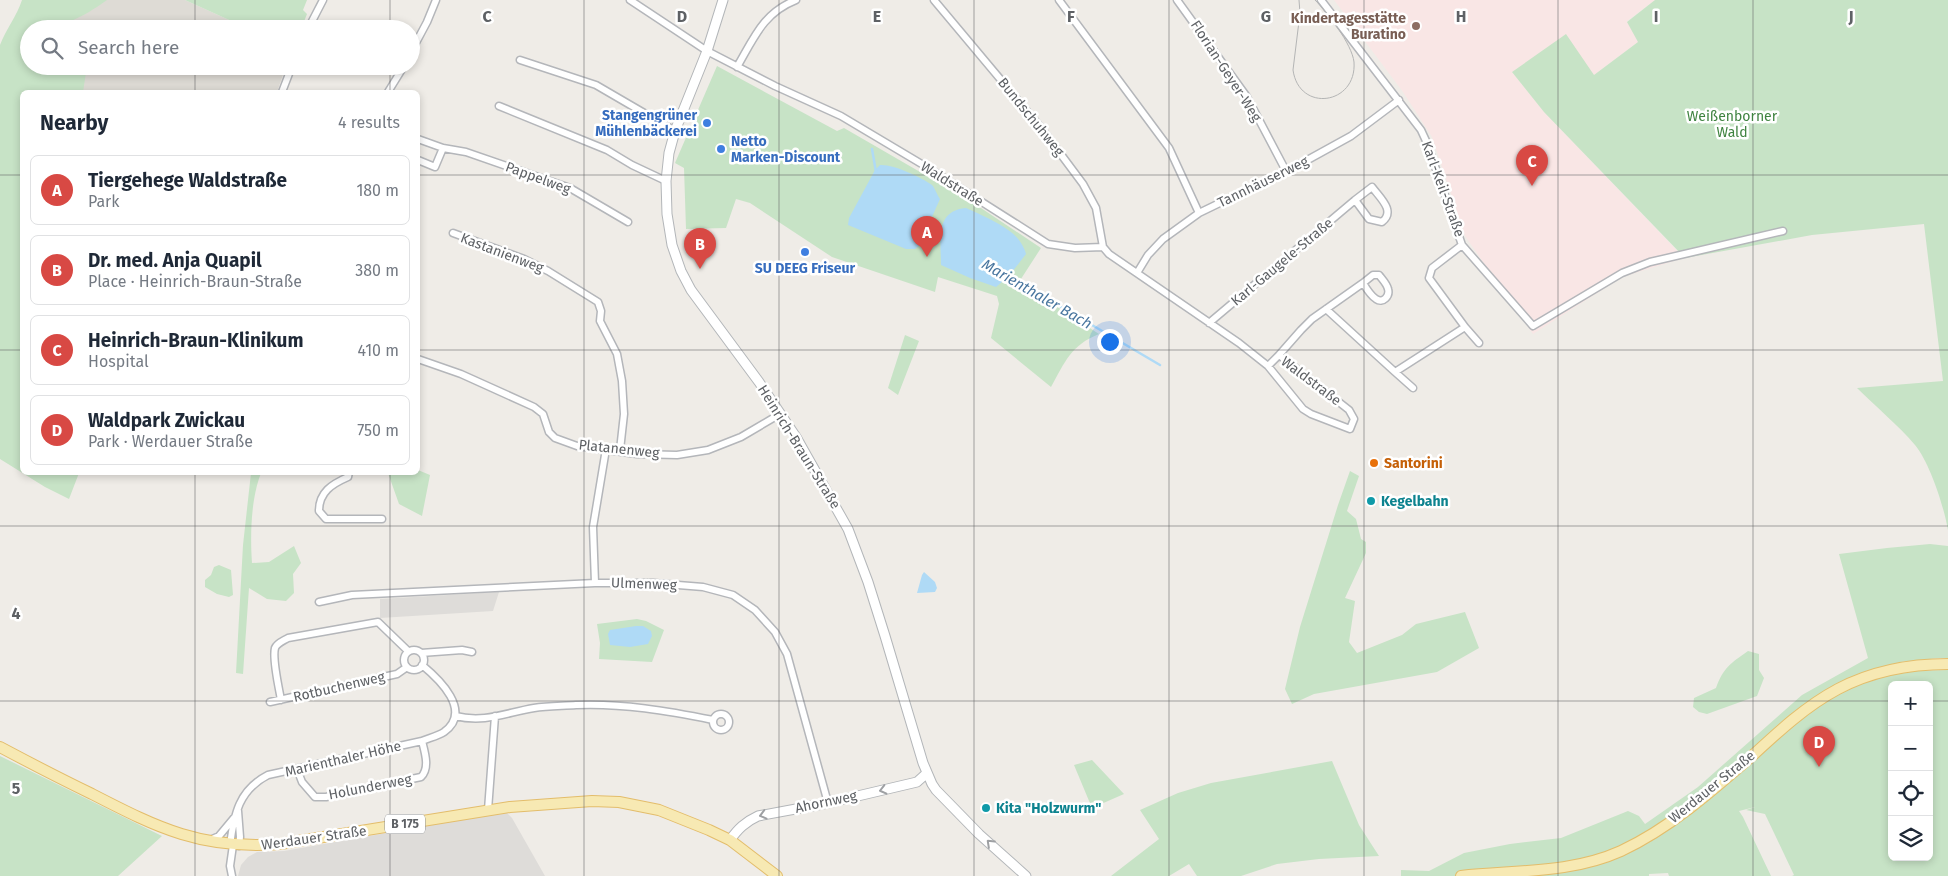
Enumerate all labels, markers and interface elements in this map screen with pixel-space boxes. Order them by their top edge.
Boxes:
text: C [482,7,492,26]
text: D [677,7,687,26]
text: E [873,7,881,26]
text: F [1067,7,1075,26]
text: H [1456,7,1466,26]
text: I [1654,7,1658,26]
text: J [1847,7,1854,26]
place label: Kindertagesstätte Buratino [1291,10,1406,43]
street label: Florian-Geyer-Weg [1187,17,1265,125]
search box [20,20,420,75]
marker: Kindertagesstätte Buratino [1410,20,1422,32]
icon: search [38,34,66,62]
text: Search here [78,36,179,59]
street label: Bundschuhweg [994,74,1068,160]
place label: Stangengrüner Mühlenbäckerei [595,107,697,140]
park label: Weißenborner Wald [1687,108,1778,141]
text: Nearby [40,110,108,136]
text: 4 results [338,113,400,132]
marker: Stangengrüner Mühlenbäckerei [701,117,713,129]
place label: Netto Marken-Discount [731,133,841,166]
street label: Karl-Keil-Straße [1418,139,1468,239]
marker: Netto Marken-Discount [715,143,727,155]
pin: C [1516,145,1548,186]
street label: Tannhäuserweg [1215,152,1312,211]
street label: Pappelweg [503,158,574,198]
street label: Waldstraße [917,158,987,210]
text: Tiergehege Waldstraße [88,169,287,192]
text: A [52,181,62,200]
text: 180 m [356,181,399,200]
text: Park [88,192,120,211]
street label: Karl-Gaugele-Straße [1228,214,1336,310]
pin: A [911,216,943,257]
pin: B [684,228,716,269]
street label: Kastanienweg [458,229,547,277]
marker: SU DEEG Friseur [799,246,811,258]
text: Dr. med. Anja Quapil [88,249,262,272]
water label: Marienthaler Bach [979,255,1095,333]
place label: SU DEEG Friseur [755,260,856,277]
text: B [52,261,62,280]
text: 380 m [355,261,399,280]
text: Place · Heinrich-Braun-Straße [88,272,302,291]
text: Heinrich-Braun-Klinikum [88,329,303,352]
your location [1097,329,1123,355]
text: C [52,341,62,360]
text: 410 m [358,341,399,360]
text: Hospital [88,352,149,371]
street label: Waldstraße [1278,353,1344,409]
street label: Heinrich-Braun-Straße [754,382,844,512]
text: Waldpark Zwickau [88,409,245,432]
text: D [52,421,62,440]
text: 750 m [357,421,399,440]
text: Park · Werdauer Straße [88,432,253,451]
street label: Platanenweg [578,436,661,462]
place label: Santorini [1384,455,1443,472]
marker: Santorini [1368,457,1380,469]
place label: Kegelbahn [1381,493,1449,510]
marker: Kegelbahn [1365,495,1377,507]
street label: Ulmenweg [611,574,678,594]
text: 4 [11,604,21,623]
street label: Rotbuchenweg [291,668,387,706]
map controls [1888,681,1933,861]
button: + [1888,681,1933,726]
pin: D [1803,726,1835,767]
button: − [1888,726,1933,771]
street label: Marienthaler Höhe [283,737,403,781]
street label: Werdauer Straße [1665,747,1759,827]
street label: Holunderweg [327,770,414,803]
button: locate [1888,771,1933,816]
text: 5 [12,779,21,798]
one-way arrow [878,784,887,795]
street label: Ahornweg [793,787,859,817]
place label: Kita "Holzwurm" [996,800,1101,817]
marker: Kita "Holzwurm" [980,802,992,814]
one-way arrow [759,810,767,820]
road number: B 175 [385,814,425,834]
button: layers [1888,816,1933,861]
street label: Werdauer Straße [260,822,368,854]
one-way arrow [986,840,995,849]

